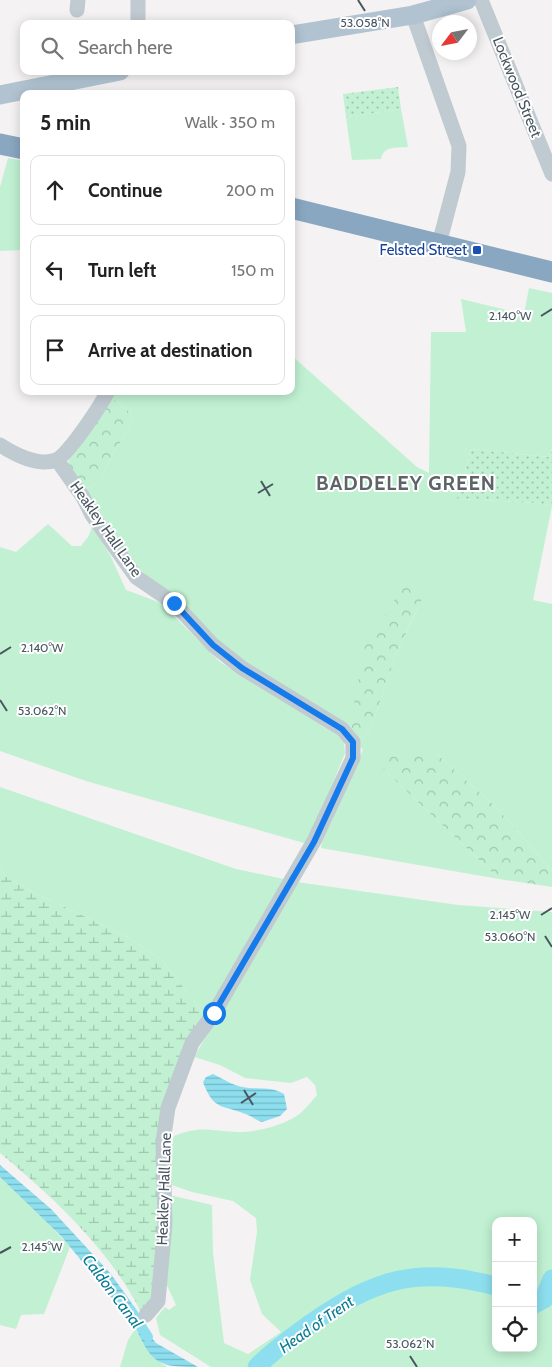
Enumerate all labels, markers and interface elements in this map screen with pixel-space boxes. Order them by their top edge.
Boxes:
text: 53.058°N [340,15,390,30]
north arrow [432,15,477,60]
search box [20,20,295,75]
icon: search [38,34,66,62]
street label: Lockwood Street [489,34,545,140]
text: Search here [78,36,172,59]
text: 5 min [40,110,91,135]
text: Walk · 350 m [185,113,275,132]
icon: ahead [41,176,69,204]
text: Continue [88,179,162,202]
text: 200 m [226,181,274,200]
place label: Felsted Street [379,241,467,259]
marker: Felsted Street [471,244,483,256]
icon: left [41,256,69,284]
text: Turn left [88,259,156,282]
text: 150 m [231,261,274,280]
text: 2.140°W [489,308,532,323]
icon: arrive [41,336,69,364]
text: Arrive at destination [88,339,252,362]
district label: BADDELEY GREEN [316,471,496,495]
street label: Heakley Hall Lane [66,478,146,581]
route end [163,592,186,615]
text: 2.140°W [21,640,64,655]
text: 53.062°N [18,703,66,718]
text: 2.145°W [490,907,531,922]
text: 53.060°N [485,929,535,944]
route start [203,1002,226,1025]
street label: Heakley Hall Lane [153,1132,175,1246]
map controls [492,1217,537,1352]
button: + [492,1217,537,1262]
text: 2.145°W [22,1239,63,1254]
water label: Caldon Canal [79,1251,147,1332]
button: − [492,1262,537,1307]
water label: Head of Trent [275,1291,358,1357]
button: locate [492,1307,537,1352]
text: 53.062°N [386,1336,434,1351]

